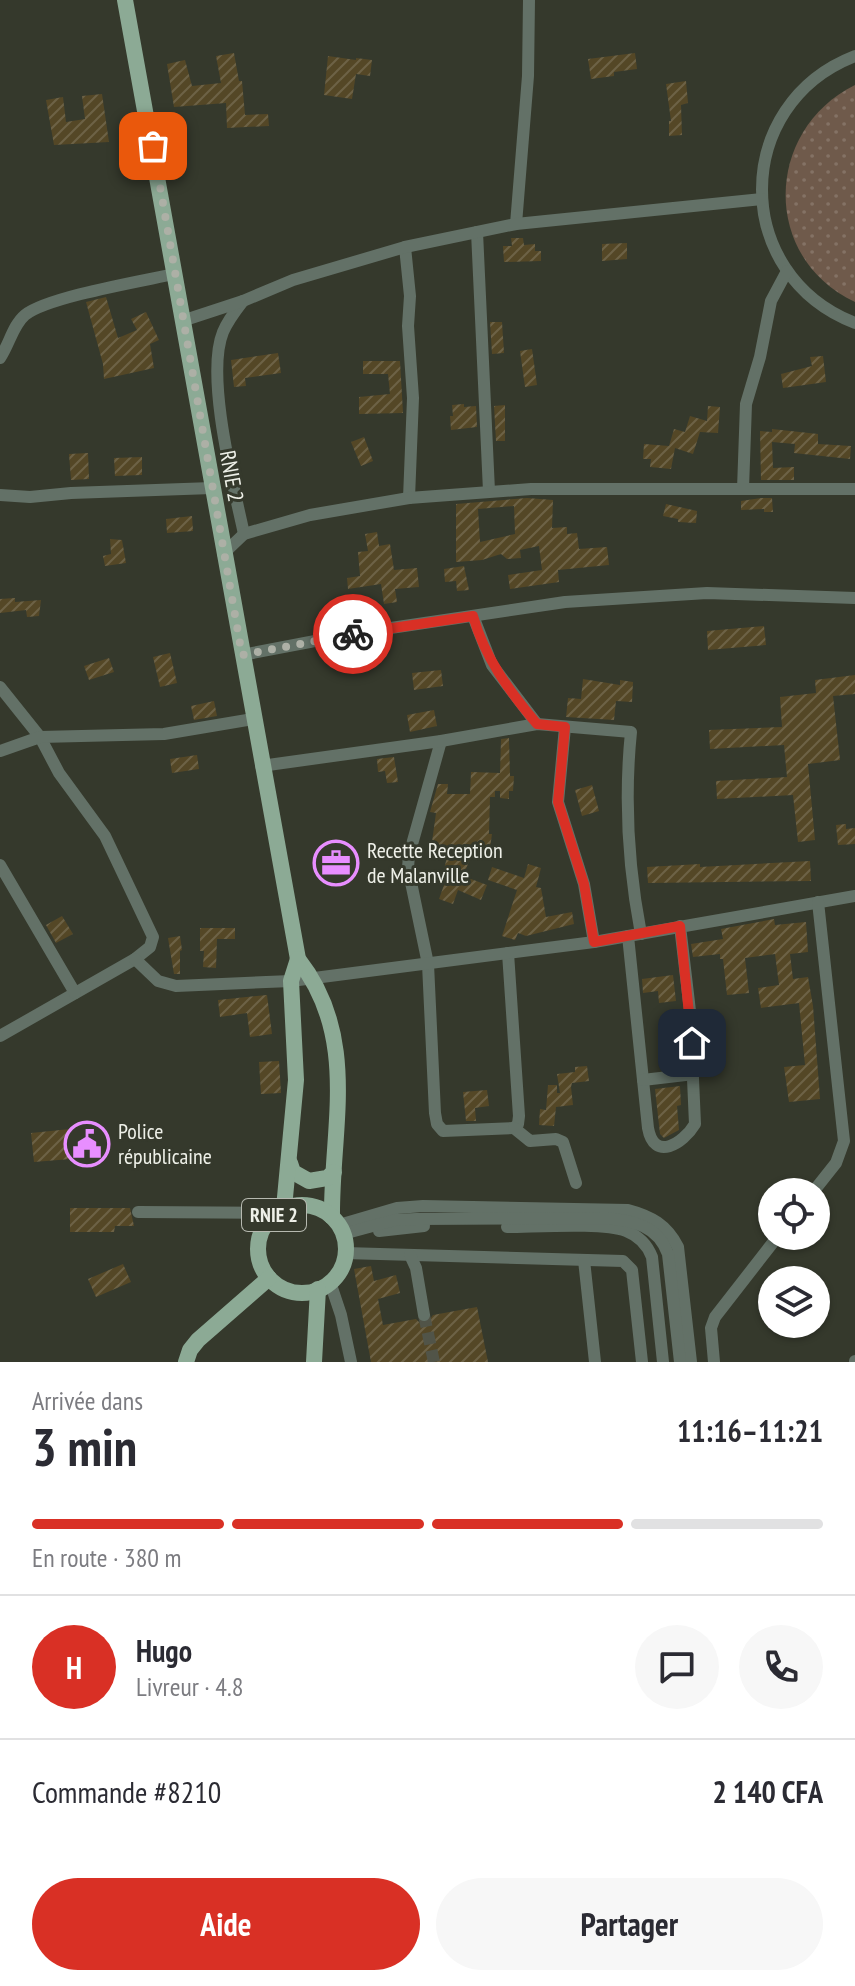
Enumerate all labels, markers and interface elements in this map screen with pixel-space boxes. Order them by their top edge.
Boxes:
pin [119,112,187,180]
icon: bag [131,124,175,168]
street label: RNIE 2 [214,448,250,504]
courier [313,594,393,674]
icon: bike [331,612,375,656]
place label: Recette Reception de Malanville [367,836,503,889]
office icon: Recette Reception de Malanville [312,839,360,887]
pin [658,1009,726,1077]
icon: home [670,1021,714,1065]
place label: Police républicaine [118,1117,212,1170]
public building icon: Police républicaine [63,1120,111,1168]
map controls [758,1178,830,1338]
button: locate [758,1178,830,1250]
road number: RNIE 2 [242,1199,306,1231]
button: layers [758,1266,830,1338]
text: Arrivée dans [32,1384,143,1417]
text: 11:16–11:21 [677,1411,823,1450]
text: 3 min [32,1413,137,1480]
text: En route · 380 m [32,1541,182,1574]
button: chat [635,1625,719,1709]
button: phone [739,1625,823,1709]
text: Hugo [136,1631,192,1670]
text: H [66,1648,82,1687]
text: Livreur · 4.8 [136,1670,243,1703]
text: Commande #8210 [32,1772,221,1811]
text: 2 140 CFA [712,1772,823,1811]
button: Aide [32,1878,420,1970]
button: Partager [436,1878,823,1970]

